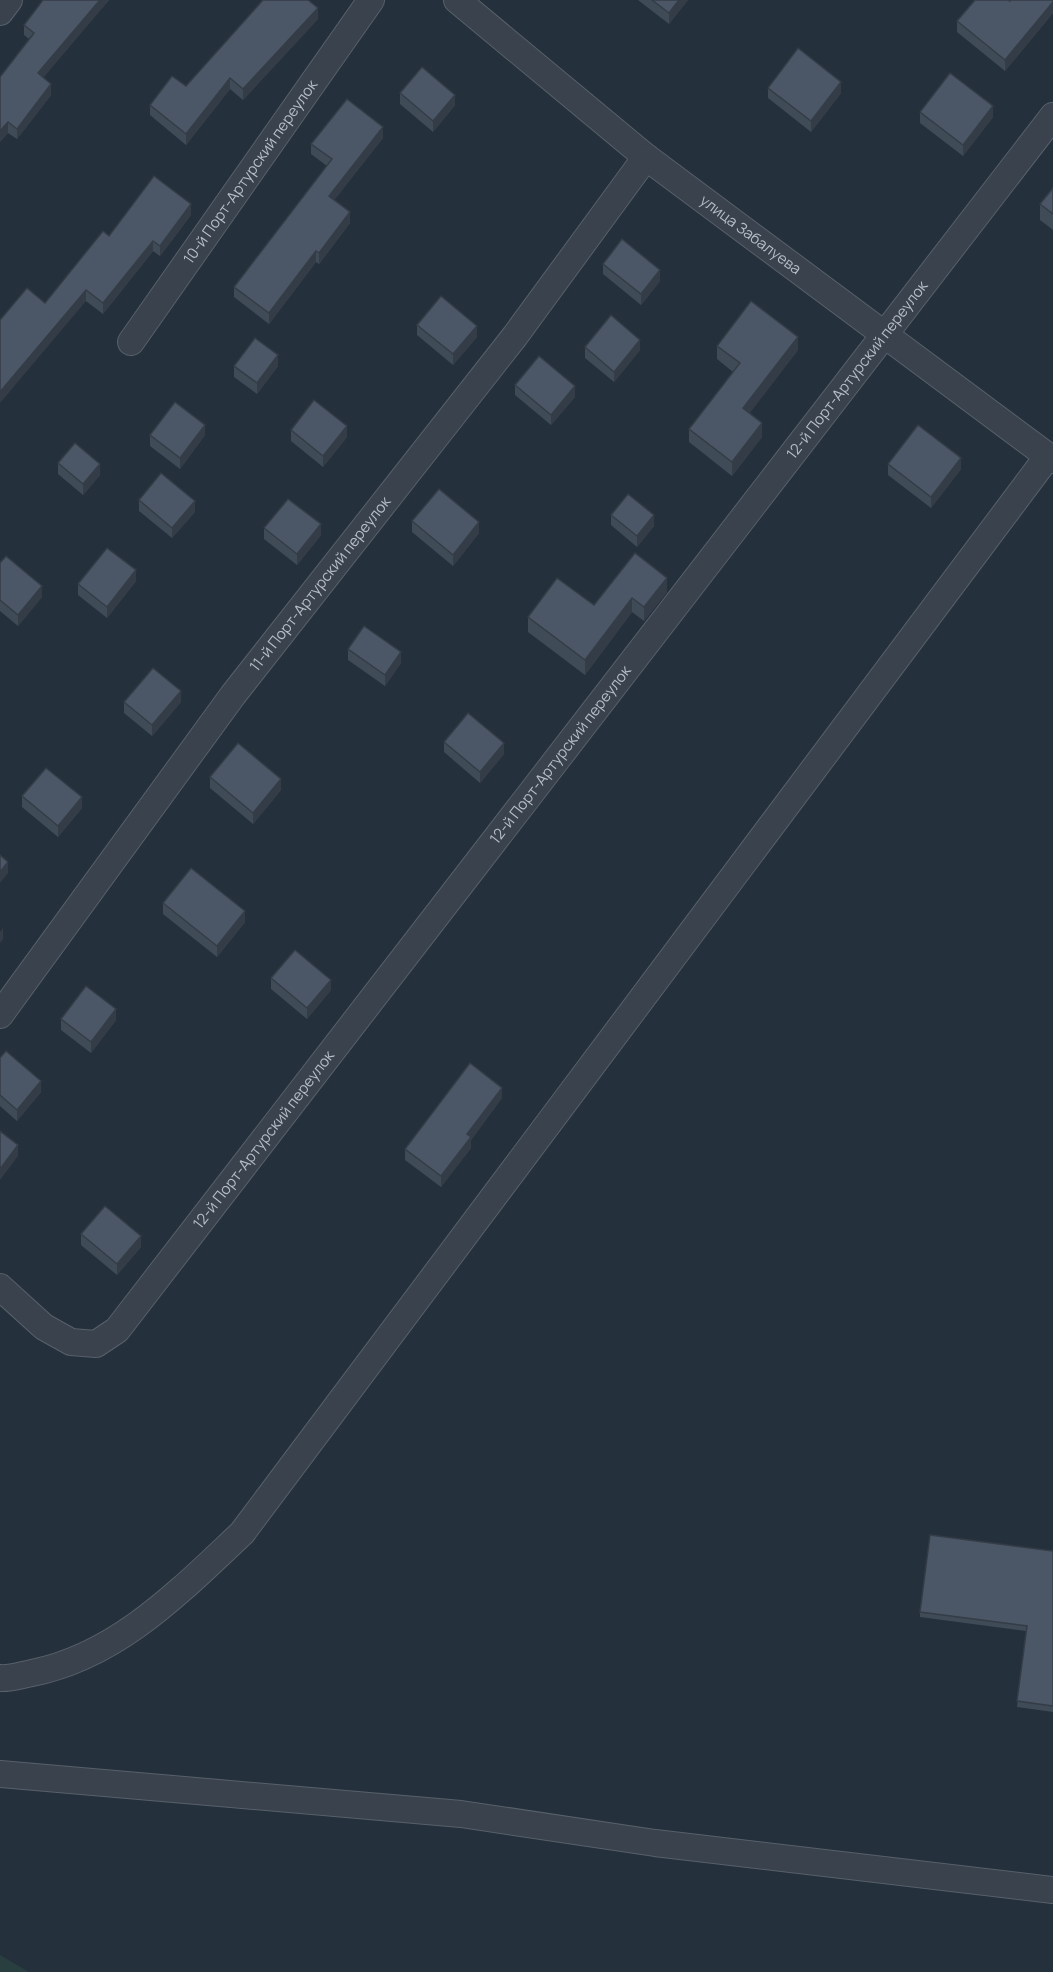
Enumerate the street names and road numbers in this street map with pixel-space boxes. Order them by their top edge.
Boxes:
street label: 10-й Порт-Артурский переулок [178,75,322,268]
street label: улица Забалуева [696,190,806,279]
street label: 12-й Порт-Артурский переулок [781,276,933,463]
street label: 11-й Порт-Артурский переулок [244,491,396,676]
street label: 12-й Порт-Артурский переулок [485,661,636,848]
street label: 12-й Порт-Артурский переулок [188,1045,339,1233]

